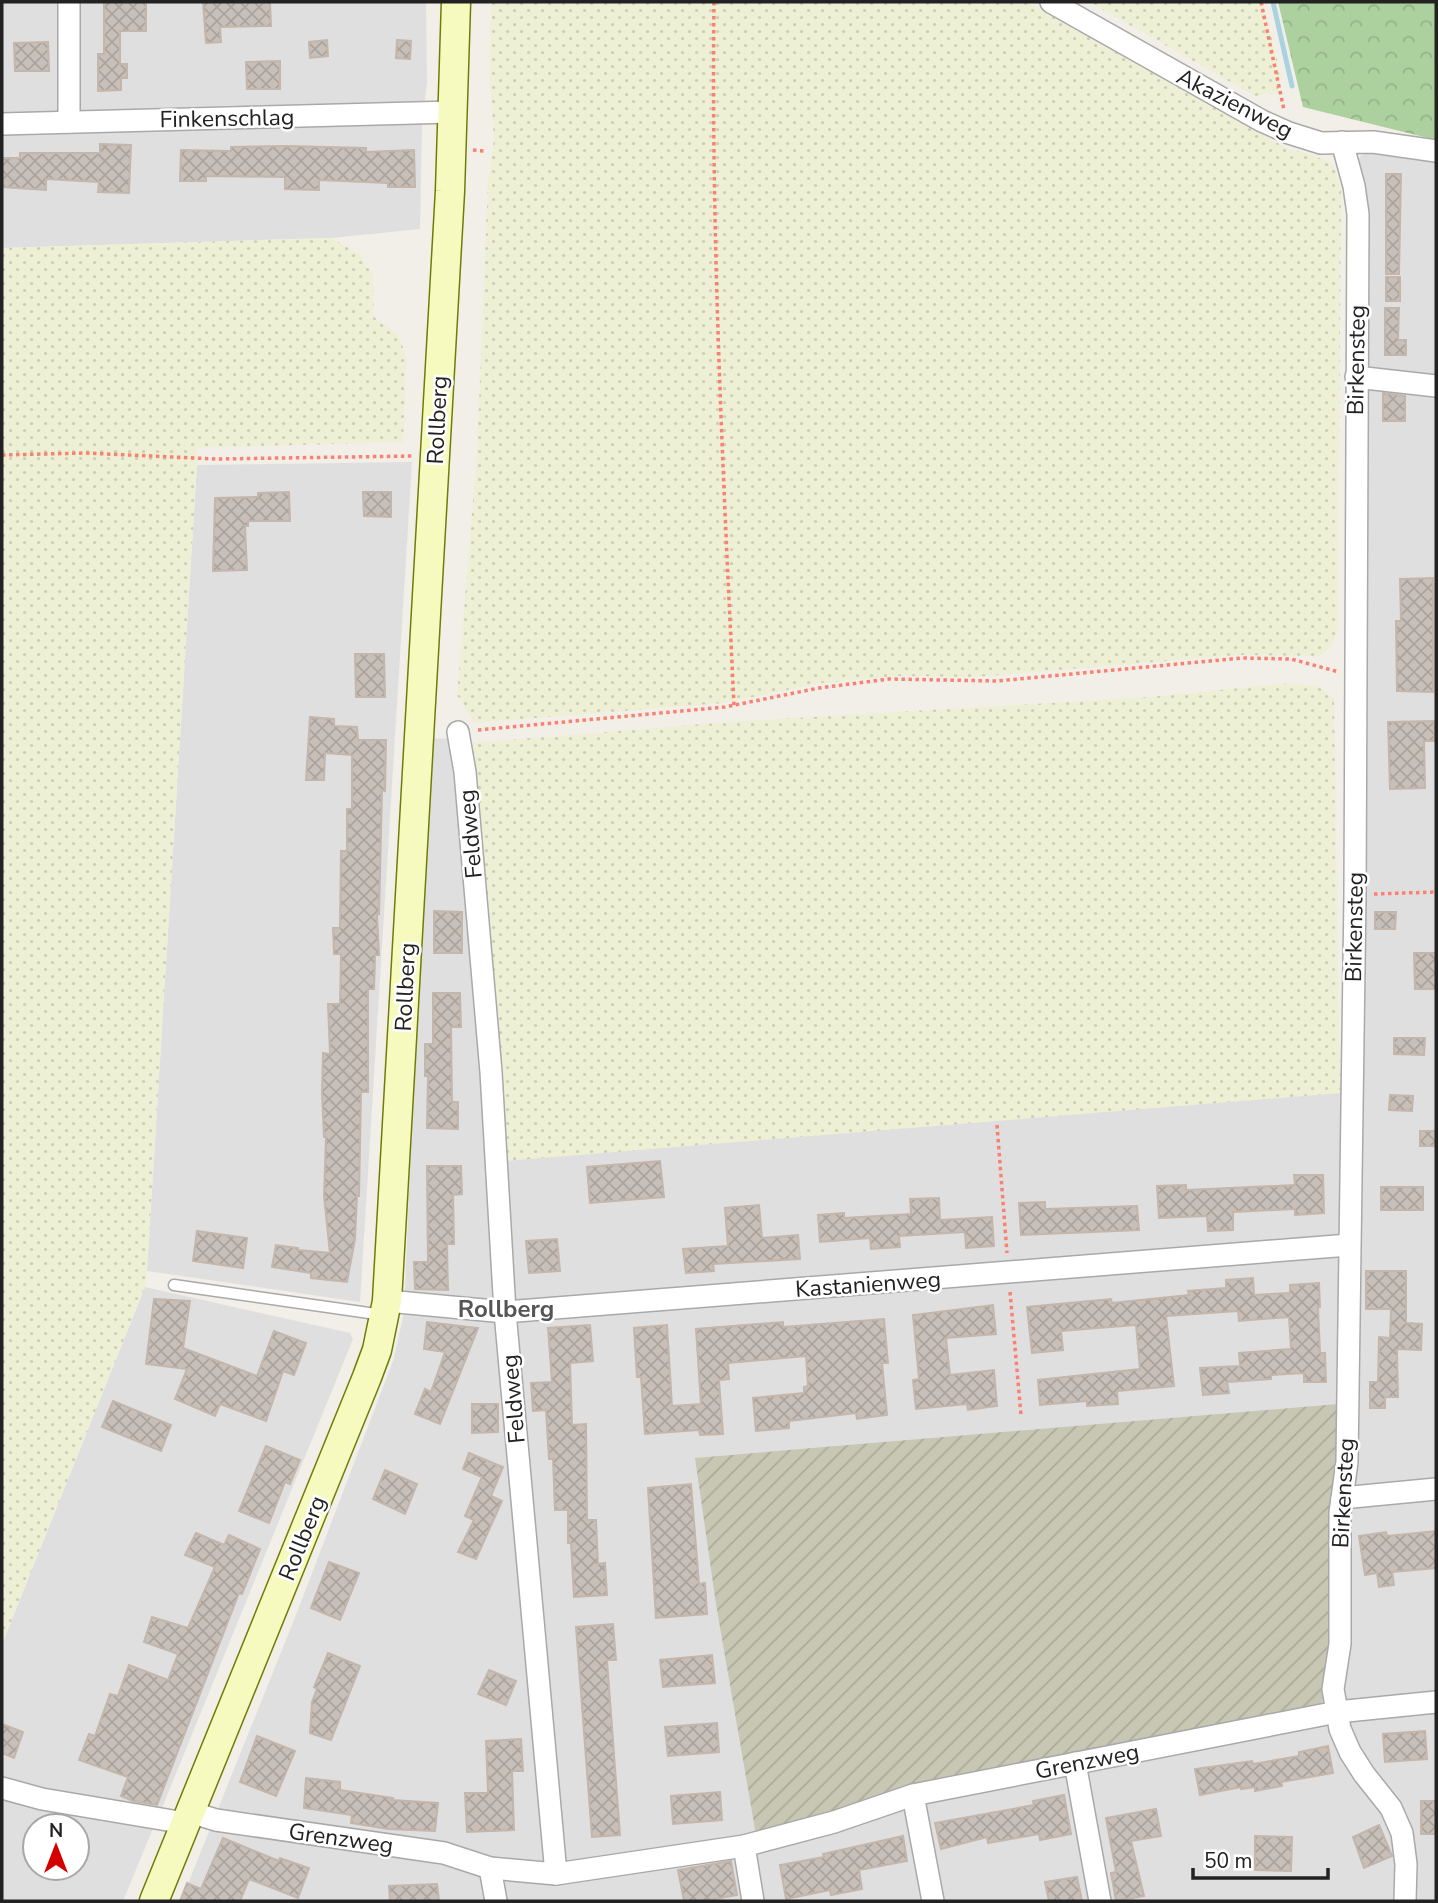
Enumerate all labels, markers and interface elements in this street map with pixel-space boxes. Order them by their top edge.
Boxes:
street label: Akazienweg [1171,61,1298,146]
street label: Finkenschlag [159,102,295,135]
street label: Birkensteg [1340,305,1373,415]
street label: Rollberg [420,375,455,465]
street label: Feldweg [451,788,490,880]
street label: Birkensteg [1338,872,1371,982]
street label: Rollberg [388,942,423,1032]
street label: Kastanienweg [794,1264,942,1305]
district label: Rollberg [458,1293,554,1325]
street label: Feldweg [494,1353,533,1445]
street label: Birkensteg [1325,1437,1362,1549]
street label: Rollberg [271,1491,333,1585]
street label: Grenzweg [1032,1736,1142,1787]
north arrow [21,1812,91,1882]
street label: Grenzweg [287,1816,395,1861]
text: N [49,1818,63,1844]
scale bar [1193,1836,1328,1880]
text: 50 m [1204,1847,1253,1875]

